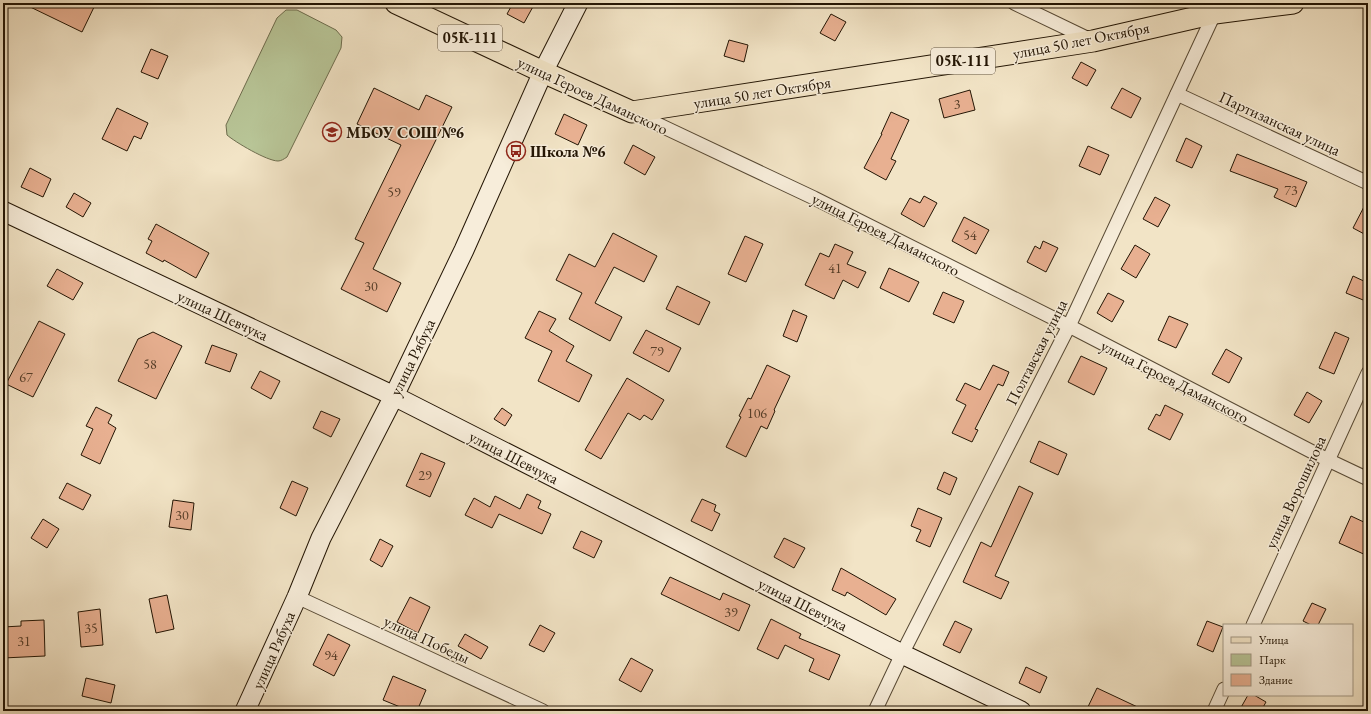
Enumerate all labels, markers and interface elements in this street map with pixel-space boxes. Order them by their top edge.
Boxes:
street label: улица 50 лет Октября [1011,17,1151,64]
road number: 05К-111 [438,25,502,51]
road number: 05К-111 [931,48,995,74]
street label: улица Героев Даманского [514,51,671,140]
street label: улица 50 лет Октября [692,71,832,114]
street label: Партизанская улица [1216,86,1344,161]
house number: 3 [954,95,961,113]
school or university icon: МБОУ СОШ №6 [321,121,343,143]
place label: МБОУ СОШ №6 [346,122,465,143]
bus stop icon: Школа №6 [505,140,527,162]
place label: Школа №6 [530,141,606,162]
house number: 73 [1284,181,1298,199]
house number: 59 [387,183,401,201]
street label: улица Героев Даманского [808,188,963,281]
house number: 54 [963,226,977,244]
house number: 41 [828,259,842,277]
house number: 30 [364,277,378,295]
street label: улица Шевчука [174,285,272,346]
street label: Полтавская улица [1001,295,1072,409]
street label: улица Рябуха [385,315,440,399]
street label: улица Героев Даманского [1097,335,1252,428]
house number: 79 [650,342,664,360]
house number: 58 [143,355,157,373]
house number: 67 [19,368,33,386]
house number: 106 [747,404,767,422]
street label: улица Шевчука [465,426,563,489]
street label: улица Ворошилова [1260,432,1331,552]
house number: 29 [418,466,432,484]
house number: 30 [175,506,189,524]
street label: улица Шевчука [754,573,852,636]
house number: 39 [724,603,738,621]
street label: улица Рябуха [247,607,300,693]
street label: улица Победы [380,610,473,669]
house number: 35 [84,619,98,637]
legend [1223,624,1353,696]
house number: 31 [17,632,31,650]
text: Улица [1258,632,1289,648]
house number: 94 [324,646,338,664]
text: Парк [1259,652,1286,668]
text: Здание [1259,672,1293,688]

